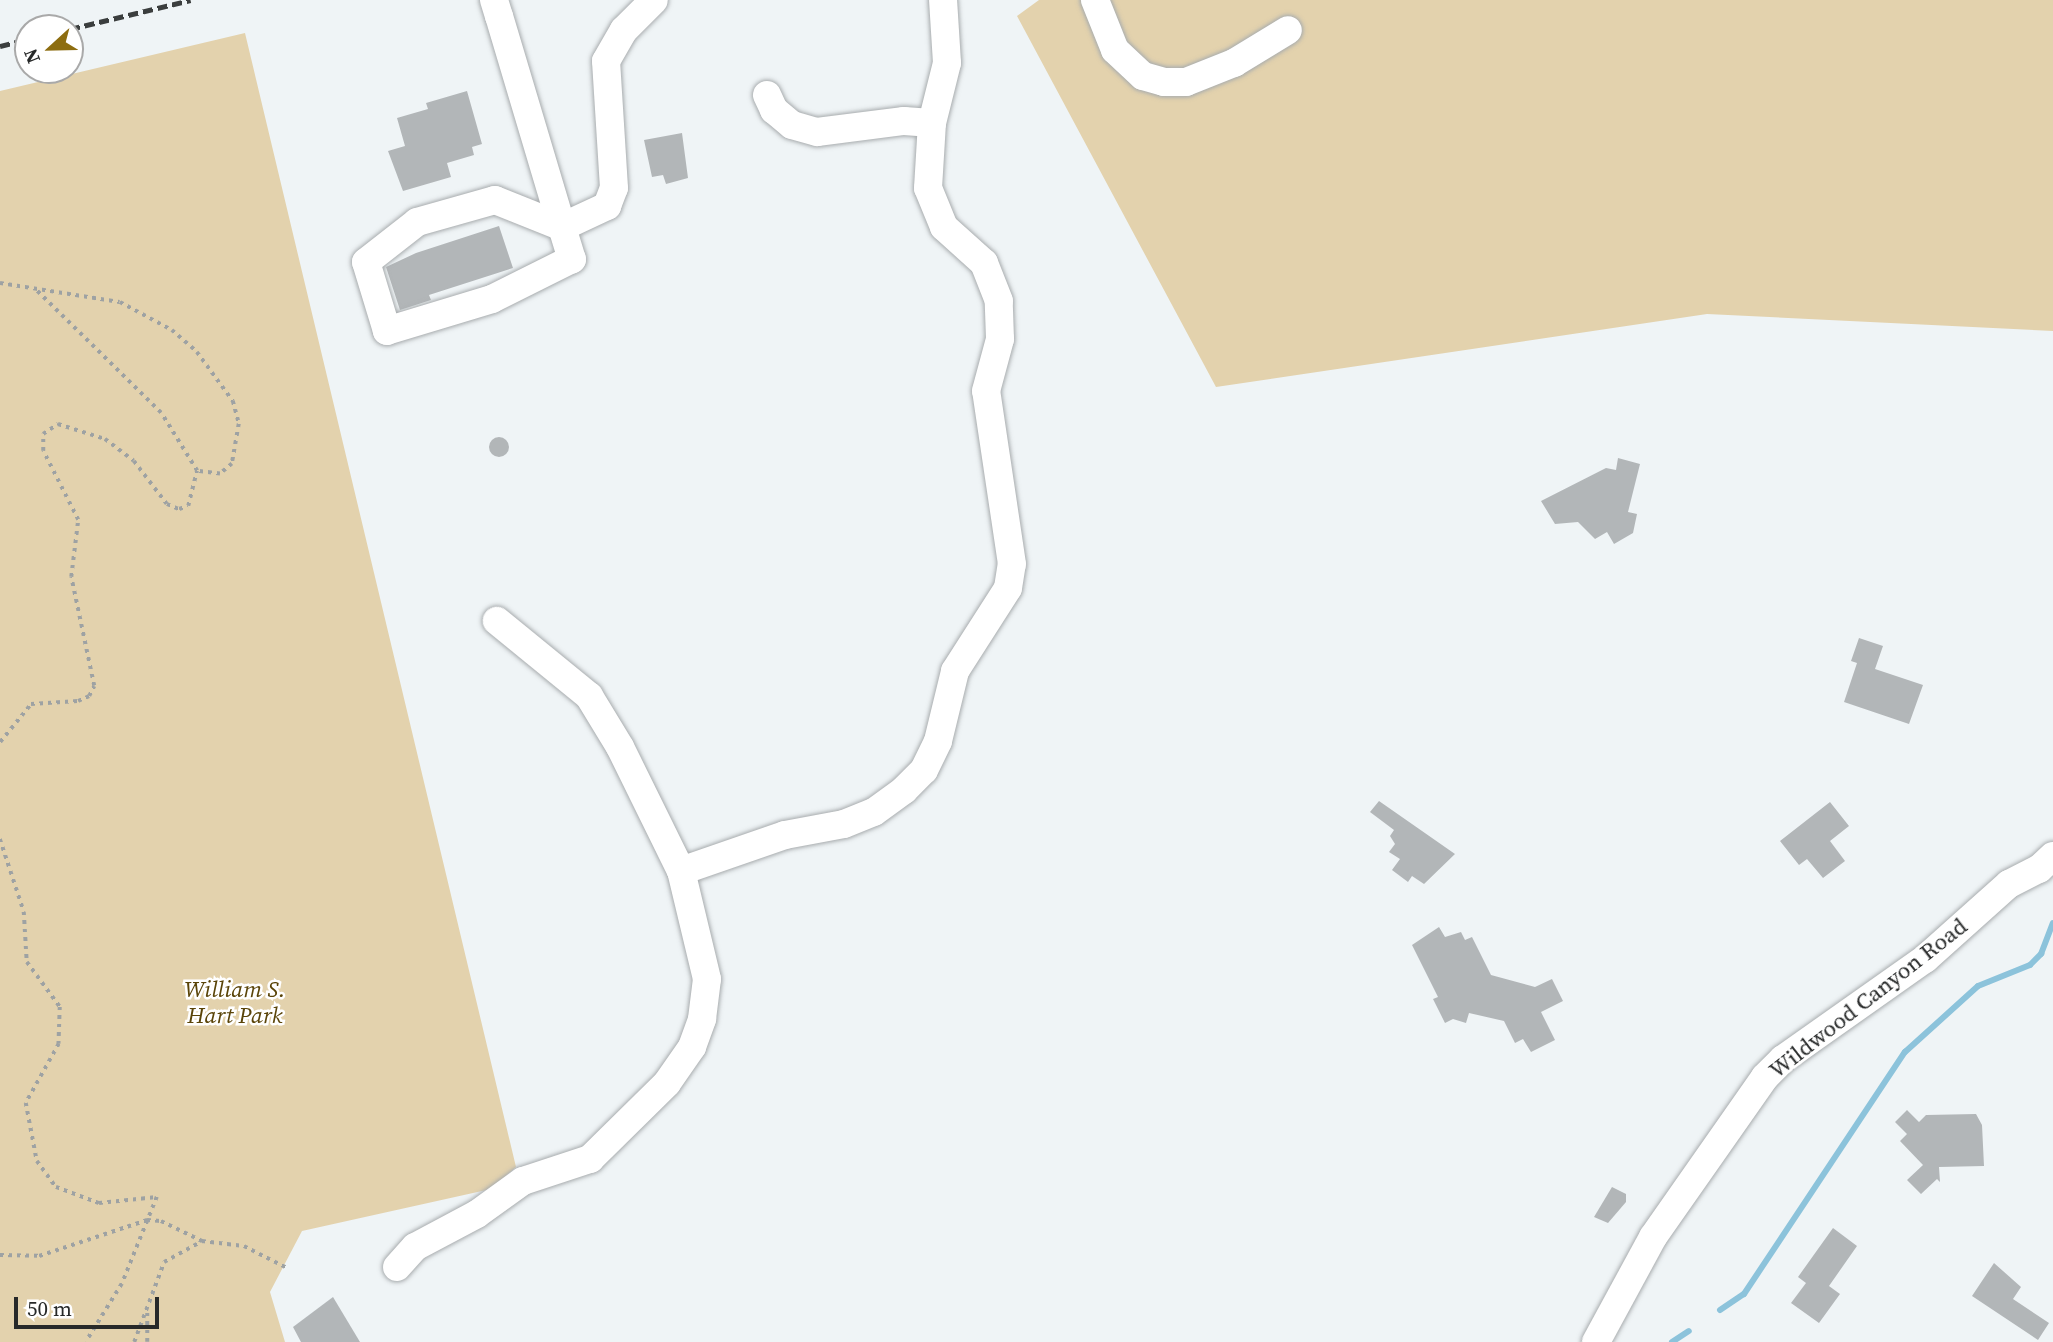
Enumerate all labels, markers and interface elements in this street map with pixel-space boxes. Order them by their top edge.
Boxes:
north arrow [14,14,84,84]
text: N [17,45,46,67]
street label: Wildwood Canyon Road [1764,912,1972,1084]
park label: William S. Hart Park [184,975,286,1029]
scale bar [18,1282,163,1326]
text: 50 m [27,1294,72,1323]

